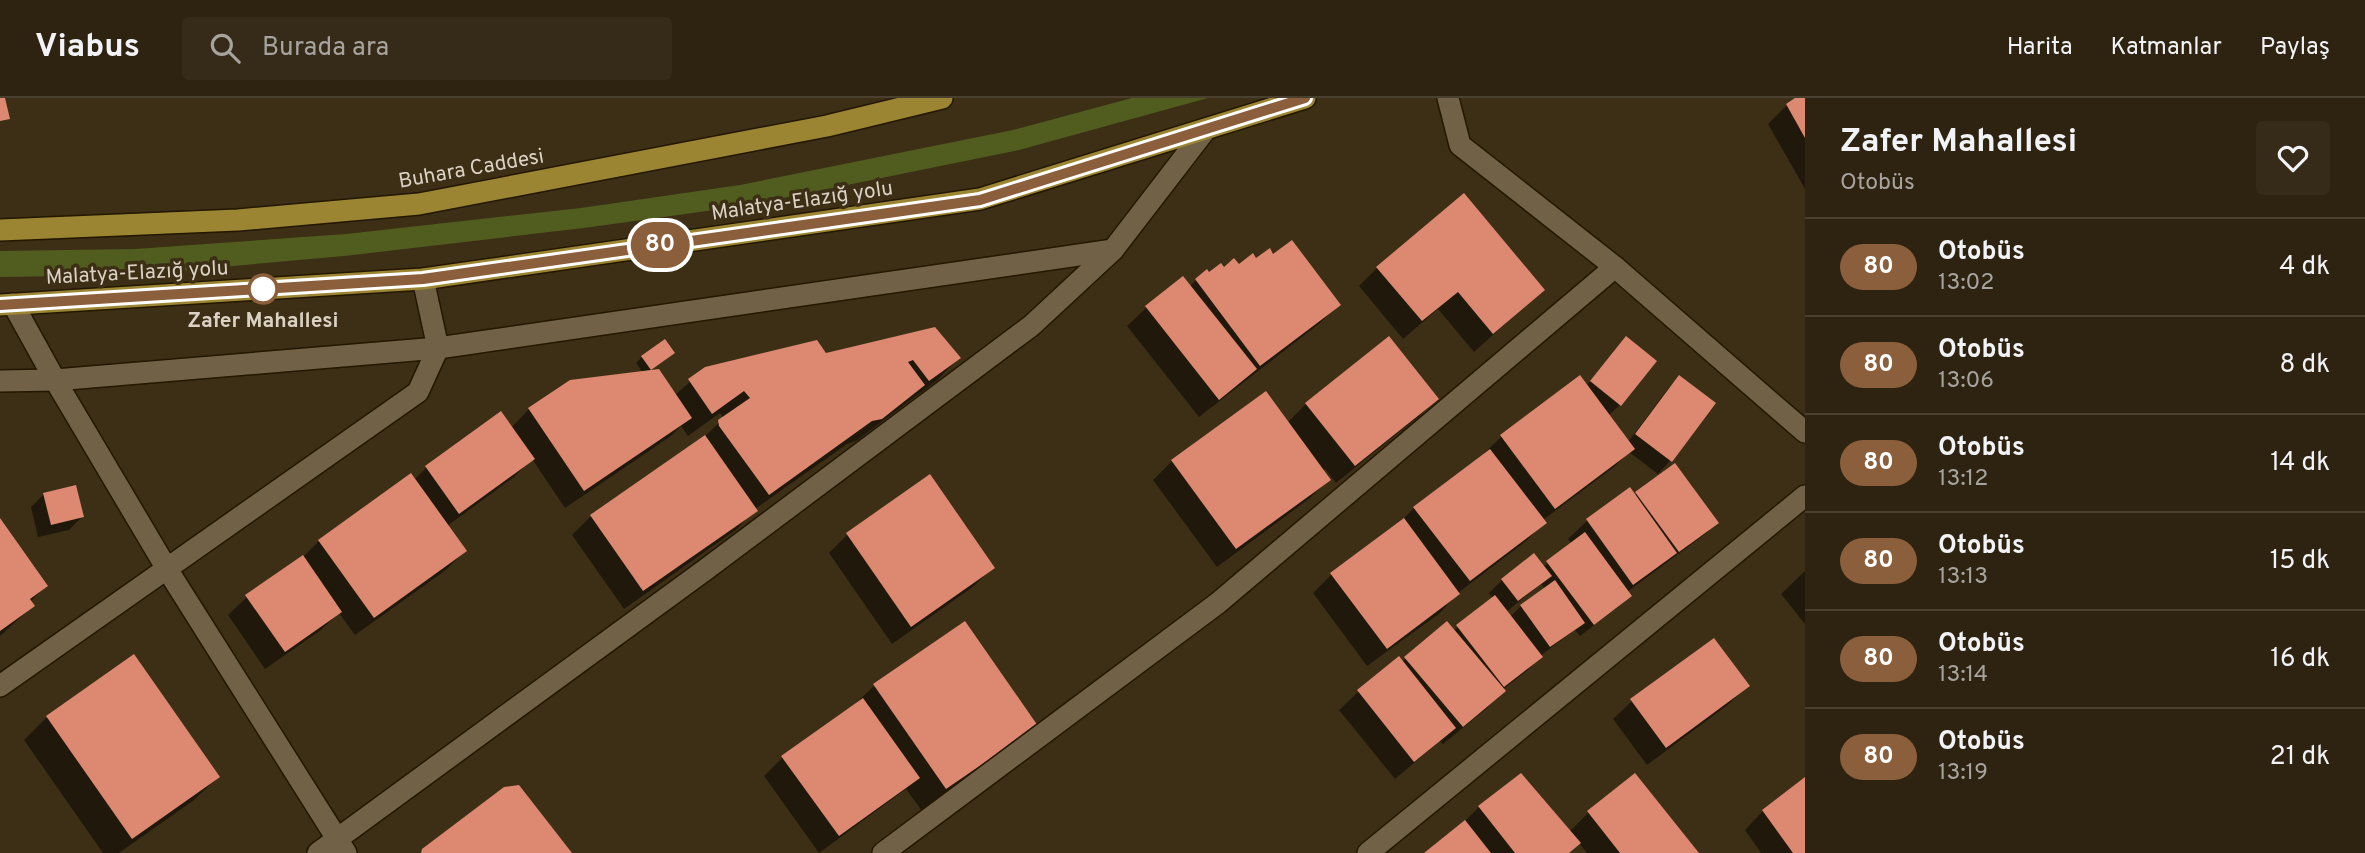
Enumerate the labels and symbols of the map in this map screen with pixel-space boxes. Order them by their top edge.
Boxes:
street label: Buhara Caddesi [396,143,546,196]
street label: Malatya-Elazığ yolu [710,175,895,228]
line badge: 80 [628,222,692,268]
street label: Malatya-Elazığ yolu [45,255,229,292]
marker: Zafer Mahallesi [248,274,278,304]
place label: Zafer Mahallesi [188,308,338,335]

